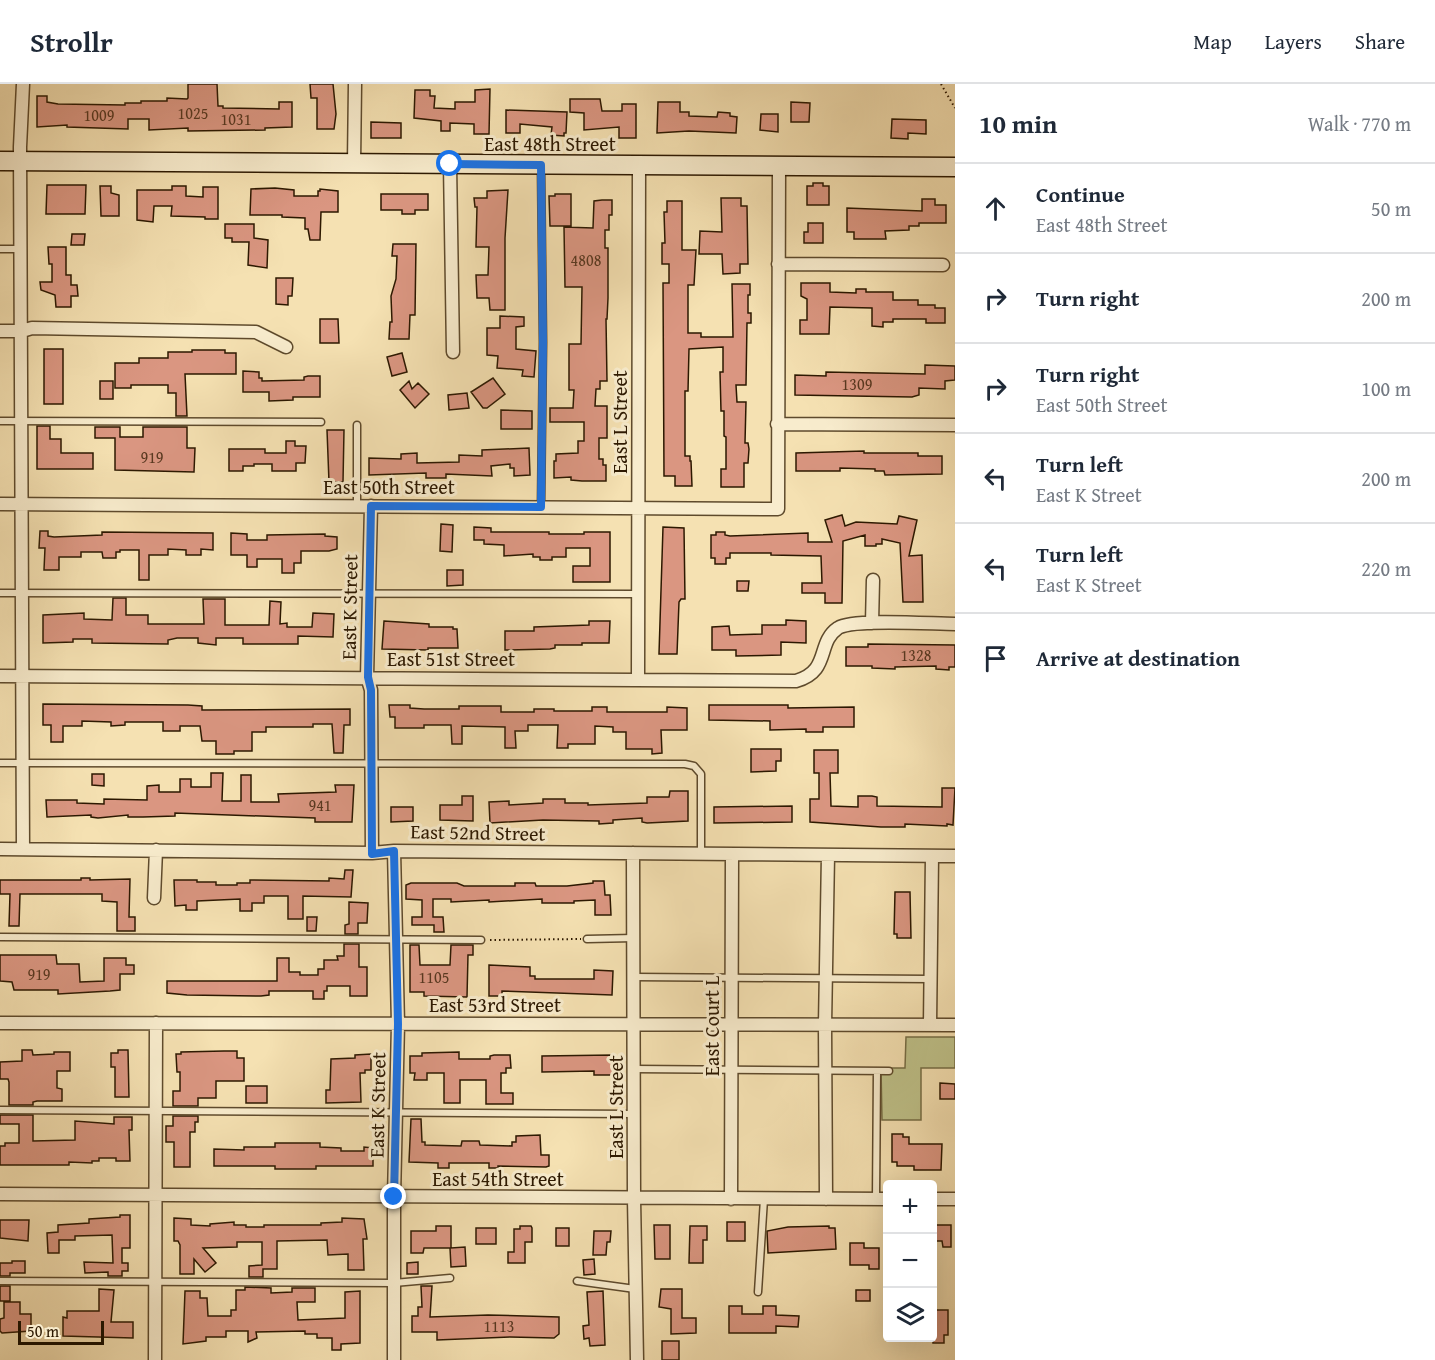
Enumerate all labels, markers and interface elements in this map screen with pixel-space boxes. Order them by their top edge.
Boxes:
text: Strollr [30,21,113,62]
text: Map [1193,26,1232,57]
text: Layers [1265,26,1322,57]
text: Share [1355,26,1405,57]
house number: 1025 [178,101,208,125]
house number: 1009 [84,103,115,127]
text: 10 min [979,104,1057,143]
house number: 1031 [221,107,251,131]
text: Walk · 770 m [1308,109,1411,138]
street label: East 48th Street [484,129,616,158]
route start [436,150,462,176]
text: Continue [1036,178,1125,210]
icon: ahead [979,192,1012,225]
text: 50 m [1371,194,1411,223]
text: East 48th Street [1036,210,1168,239]
house number: 4808 [571,248,602,272]
icon: right [979,282,1012,315]
text: Turn right [1036,282,1139,314]
text: 200 m [1361,284,1411,313]
text: Turn right [1036,358,1139,390]
street label: East L Street [605,370,634,474]
house number: 1309 [842,372,873,396]
icon: right [979,372,1012,405]
text: 100 m [1361,374,1411,403]
text: East 50th Street [1036,390,1168,419]
house number: 919 [140,445,164,469]
text: Turn left [1036,448,1123,480]
icon: left [979,462,1012,495]
text: 200 m [1361,464,1411,493]
street label: East 50th Street [323,472,455,501]
text: East K Street [1036,480,1142,509]
text: Turn left [1036,538,1123,570]
icon: left [979,552,1012,585]
street label: East K Street [334,554,364,660]
text: 220 m [1361,554,1411,583]
text: East K Street [1036,570,1142,599]
icon: arrive [979,642,1012,675]
text: Arrive at destination [1036,642,1240,674]
house number: 1328 [901,643,932,667]
street label: East 51st Street [387,644,515,673]
house number: 941 [308,793,332,817]
street label: East 52nd Street [410,816,546,848]
house number: 919 [27,962,51,986]
house number: 1105 [419,965,449,989]
street label: East Court L [697,976,726,1076]
street label: East 53rd Street [429,990,561,1019]
street label: East K Street [362,1052,392,1158]
street label: East L Street [601,1055,630,1159]
street label: East 54th Street [432,1164,564,1193]
map controls [883,1180,937,1342]
button: + [883,1180,937,1234]
route end [380,1183,406,1209]
button: − [883,1234,937,1288]
button: layers [883,1288,937,1342]
house number: 1113 [484,1314,514,1338]
scale bar [18,1318,104,1346]
text: 50 m [27,1319,59,1343]

